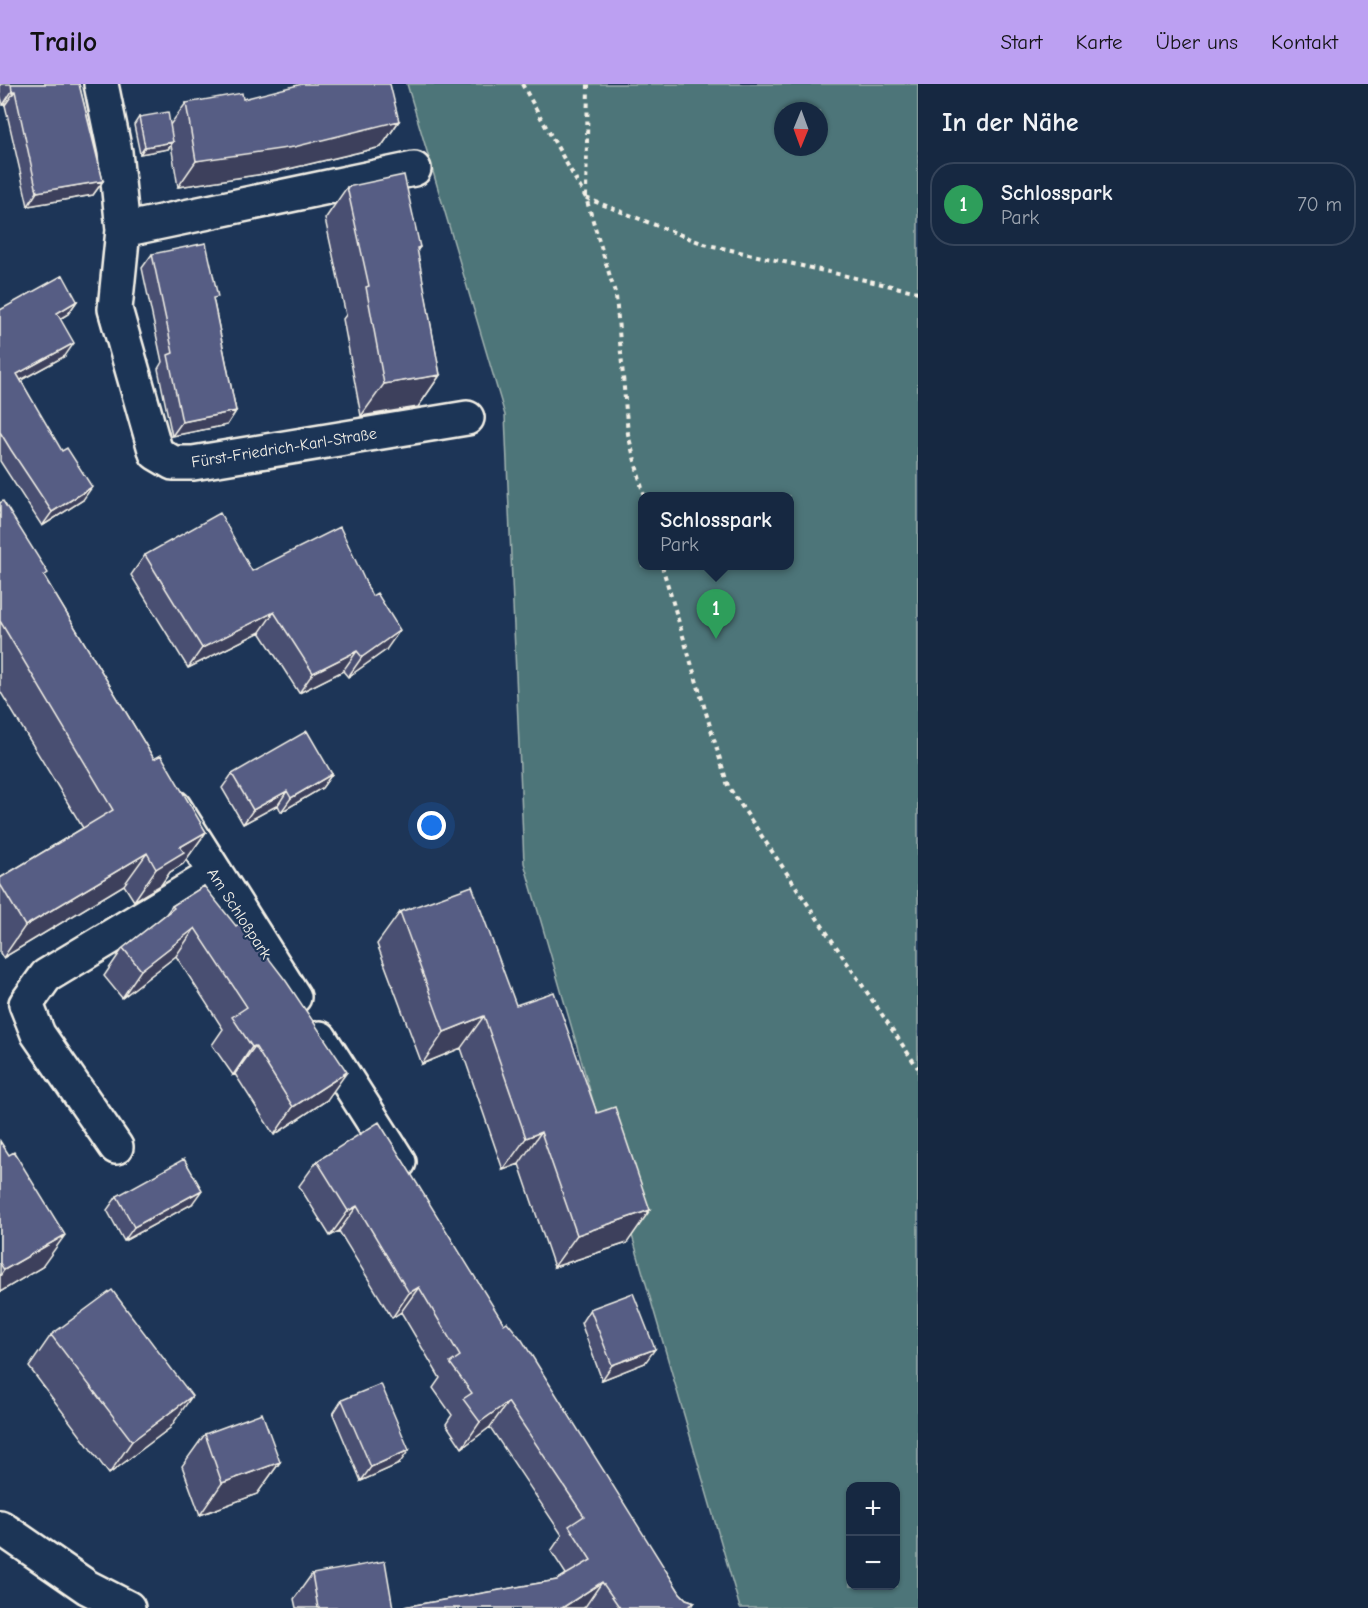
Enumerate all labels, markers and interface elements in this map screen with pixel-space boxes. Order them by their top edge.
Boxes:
text: Trailo [30,26,97,58]
text: Start [1000,30,1043,54]
text: Karte [1076,30,1122,54]
text: Über uns [1155,30,1238,54]
text: Kontakt [1271,30,1338,54]
north arrow [774,102,828,156]
text: In der Nähe [942,108,1079,138]
text: Schlosspark [1001,180,1112,206]
text: 1 [960,193,967,216]
text: 70 m [1297,193,1342,216]
text: Park [1001,206,1039,229]
street label: Fürst-Friedrich-Karl-Straße [190,424,378,472]
popup [638,492,794,570]
text: Schlosspark [660,507,772,533]
text: Park [660,533,699,556]
pin: 1 [696,590,736,639]
your location [417,811,446,840]
street label: Am Schloßpark [203,865,275,962]
map controls [846,1482,900,1590]
button: + [846,1482,900,1536]
button: − [846,1536,900,1590]

